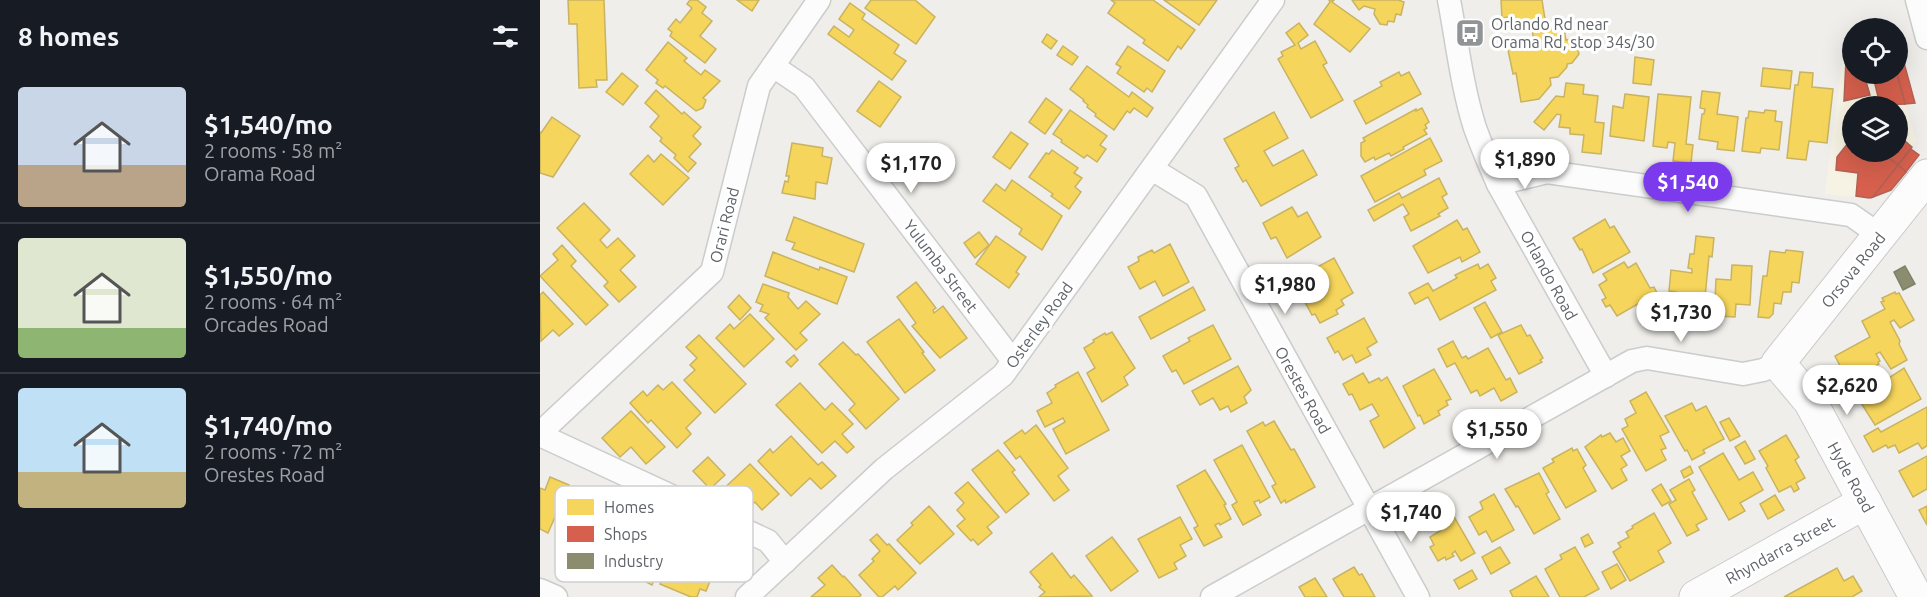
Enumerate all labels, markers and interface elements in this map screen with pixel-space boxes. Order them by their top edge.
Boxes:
place label: Orlando Rd near Orama Rd, stop 34s/30 [1491,15,1655,51]
bus stop icon: Orlando Rd near Orama Rd, stop 34s/30 [1454,17,1486,49]
map controls [1842,18,1908,162]
button: locate [1842,18,1908,84]
icon: filters [489,20,522,53]
text: 8 homes [18,22,119,51]
button: layers [1842,96,1908,162]
text: $1,540/mo [204,110,333,139]
icon: home [66,111,138,183]
text: 2 rooms · 58 m² [204,139,342,162]
pin: $1,890 [1476,139,1574,190]
pin: $1,170 [862,143,960,194]
text: $1,890 [1494,147,1556,170]
text: $1,170 [880,151,942,174]
text: Orama Road [204,162,316,185]
pin: $1,540 [1639,162,1737,213]
text: $1,540 [1657,170,1719,193]
street label: Orari Road [706,185,742,265]
street label: Yulumba Street [900,216,982,316]
street label: Orlando Road [1517,227,1581,323]
street label: Orsova Road [1817,229,1889,311]
text: $1,550/mo [204,261,333,290]
icon: home [66,262,138,334]
pin: $1,980 [1236,264,1334,315]
text: $1,980 [1254,272,1316,295]
street label: Osterley Road [1002,279,1076,371]
text: 2 rooms · 64 m² [204,290,342,313]
pin: $1,730 [1632,292,1730,343]
text: $1,730 [1650,300,1712,323]
text: Orcades Road [204,313,329,336]
street label: Orestes Road [1272,343,1334,437]
pin: $2,620 [1798,365,1896,416]
text: $2,620 [1816,373,1878,396]
pin: $1,550 [1448,409,1546,460]
text: $1,740/mo [204,411,333,440]
icon: home [66,412,138,484]
text: $1,550 [1466,417,1528,440]
street label: Hyde Road [1824,439,1878,515]
text: 2 rooms · 72 m² [204,440,342,463]
text: Orestes Road [204,463,325,486]
legend [555,486,753,582]
pin: $1,740 [1362,492,1460,543]
text: Homes [604,498,654,516]
text: $1,740 [1380,500,1442,523]
street label: Rhyndarra Street [1722,512,1838,587]
text: Shops [604,525,647,543]
text: Industry [604,552,663,570]

